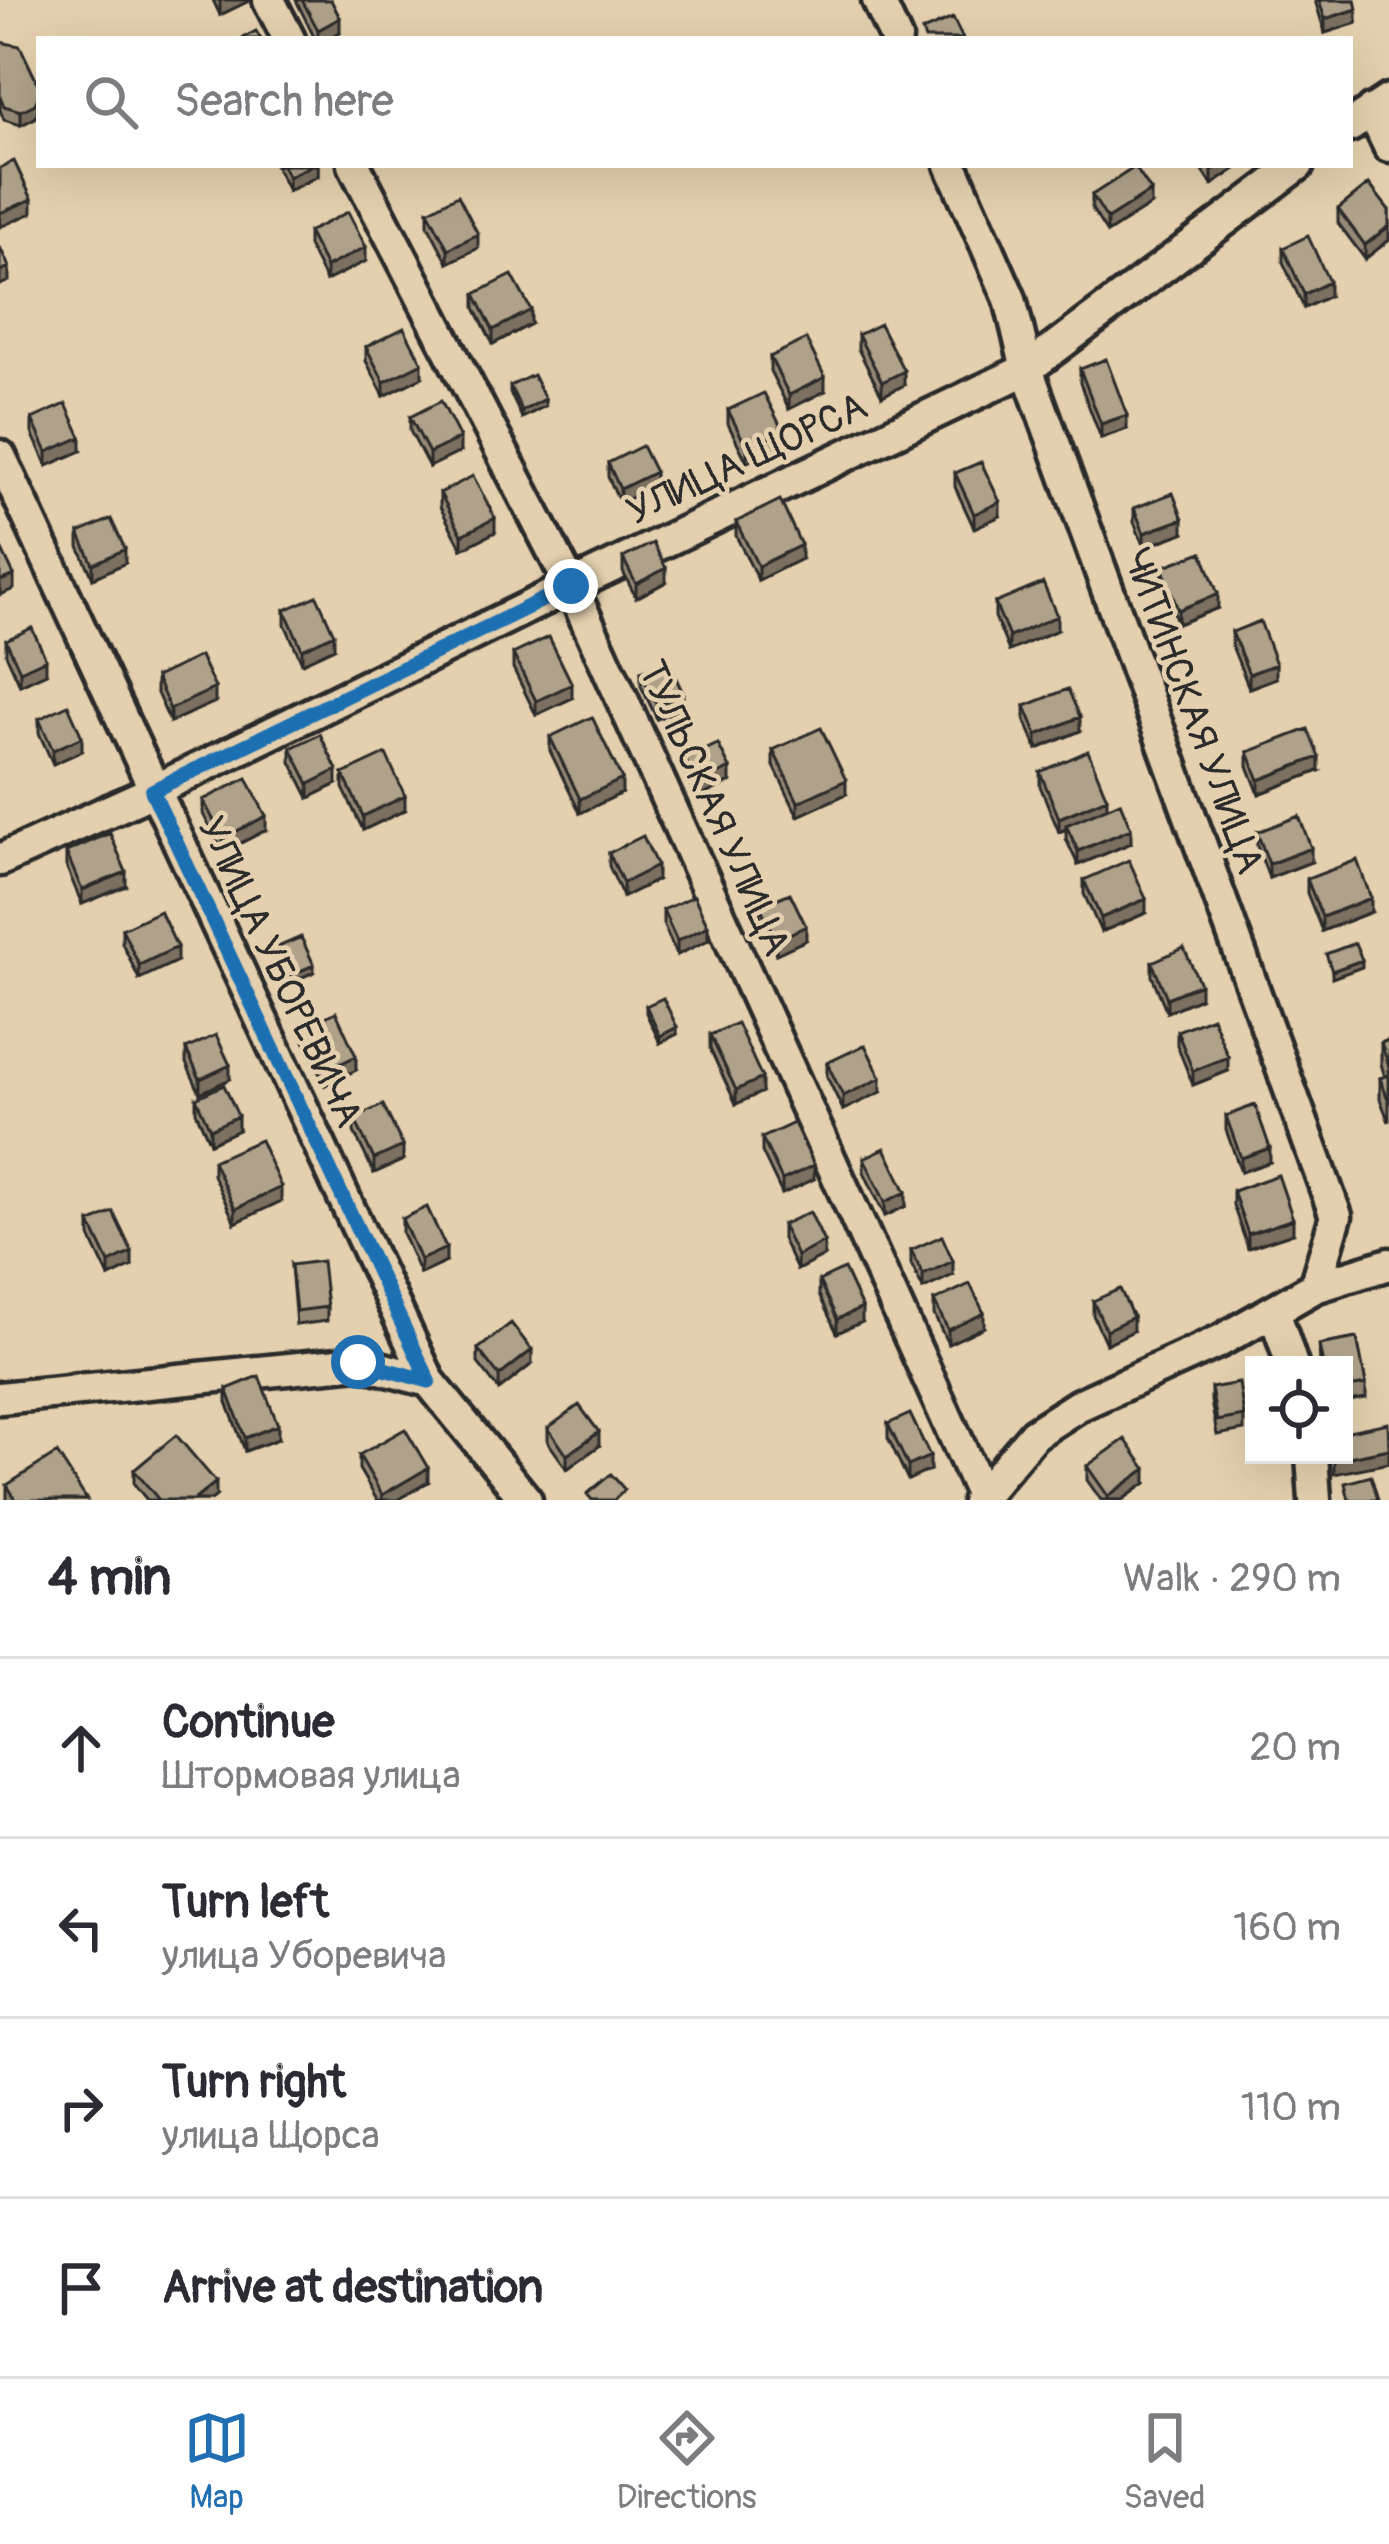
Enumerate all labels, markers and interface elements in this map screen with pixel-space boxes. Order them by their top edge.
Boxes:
search box [36,36,1353,168]
icon: search [78,69,144,135]
text: Search here [174,74,394,130]
street label: УЛИЦА ЩОРСА [619,382,875,536]
street label: ЧИТИНСКАЯ УЛИЦА [1111,542,1275,880]
route end [544,559,598,613]
street label: ТУЛЬСКАЯ УЛИЦА [627,653,801,963]
street label: УЛИЦА УБОРЕВИЧА [187,809,373,1135]
route start [331,1335,385,1389]
map controls [1245,1356,1353,1464]
button: locate [1245,1356,1353,1464]
text: 4 min [48,1546,171,1610]
text: Walk · 290 m [1123,1554,1341,1603]
text: Continue [162,1695,335,1751]
icon: ahead [48,1715,114,1781]
text: 20 m [1249,1723,1341,1772]
text: Штормовая улица [162,1751,461,1800]
text: Turn left [162,1875,329,1931]
icon: left [48,1895,114,1961]
text: 160 m [1233,1903,1341,1952]
text: улица Уборевича [162,1931,446,1980]
text: Turn right [162,2055,346,2111]
icon: right [48,2075,114,2141]
text: 110 m [1241,2083,1341,2132]
text: улица Щорса [162,2111,380,2160]
icon: arrive [48,2255,114,2321]
text: Arrive at destination [162,2260,543,2316]
tab: Map [184,2405,250,2518]
tab: Directions [617,2405,757,2518]
tab: Saved [1124,2405,1205,2518]

